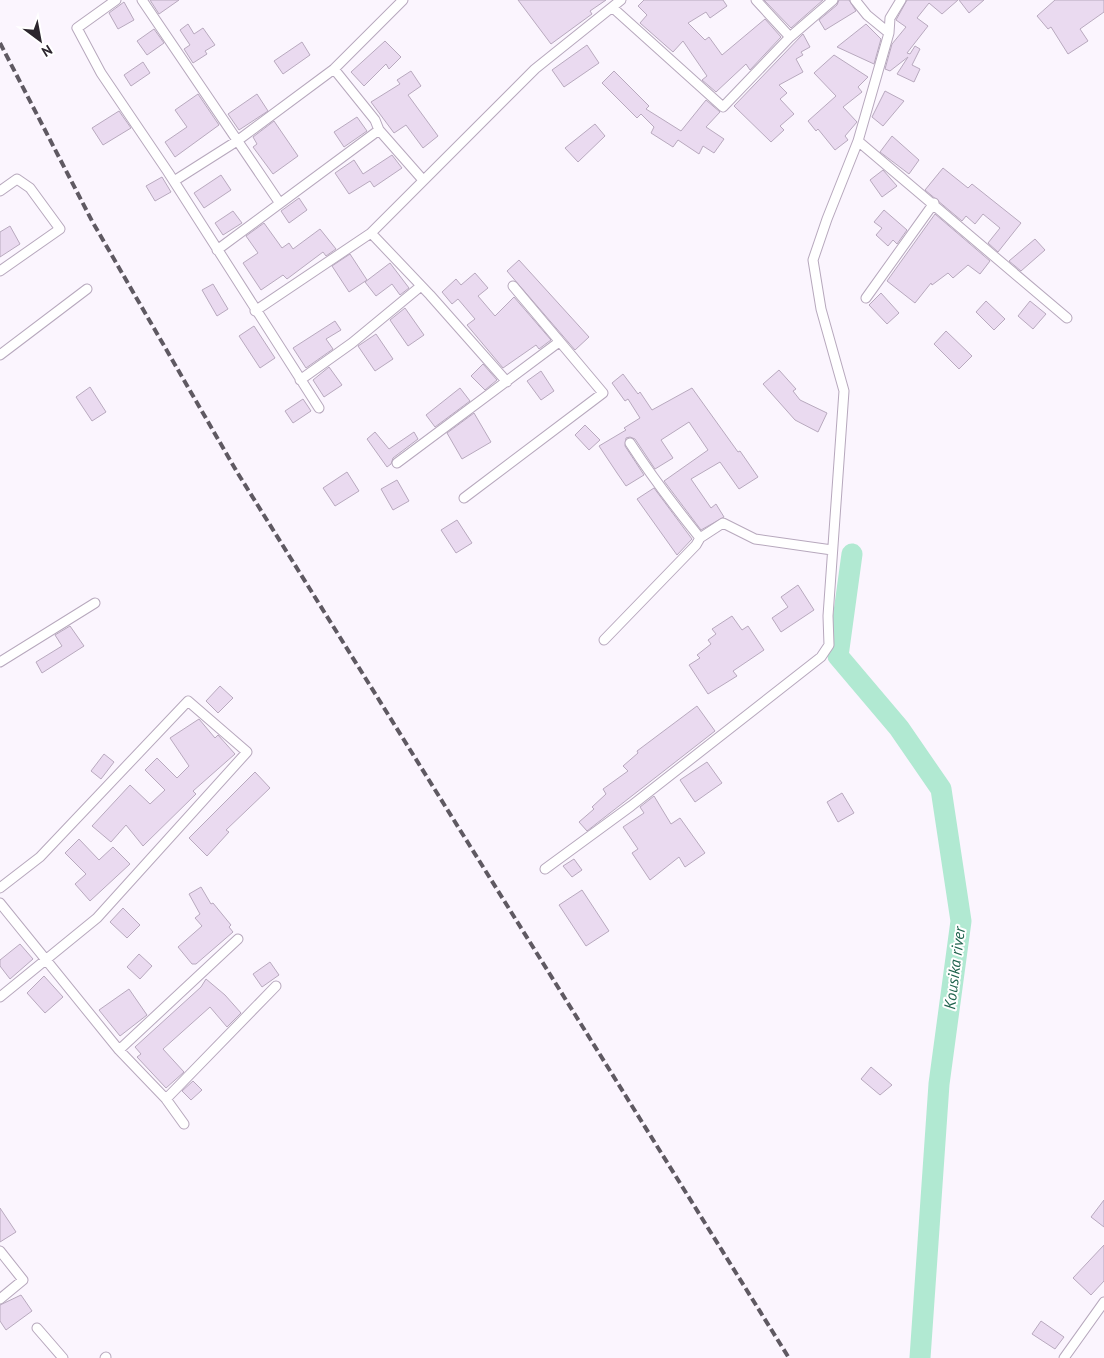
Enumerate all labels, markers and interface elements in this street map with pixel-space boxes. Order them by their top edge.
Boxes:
north arrow [15,15,65,65]
text: N [38,41,56,61]
water label: Kousika river [939,924,969,1011]

